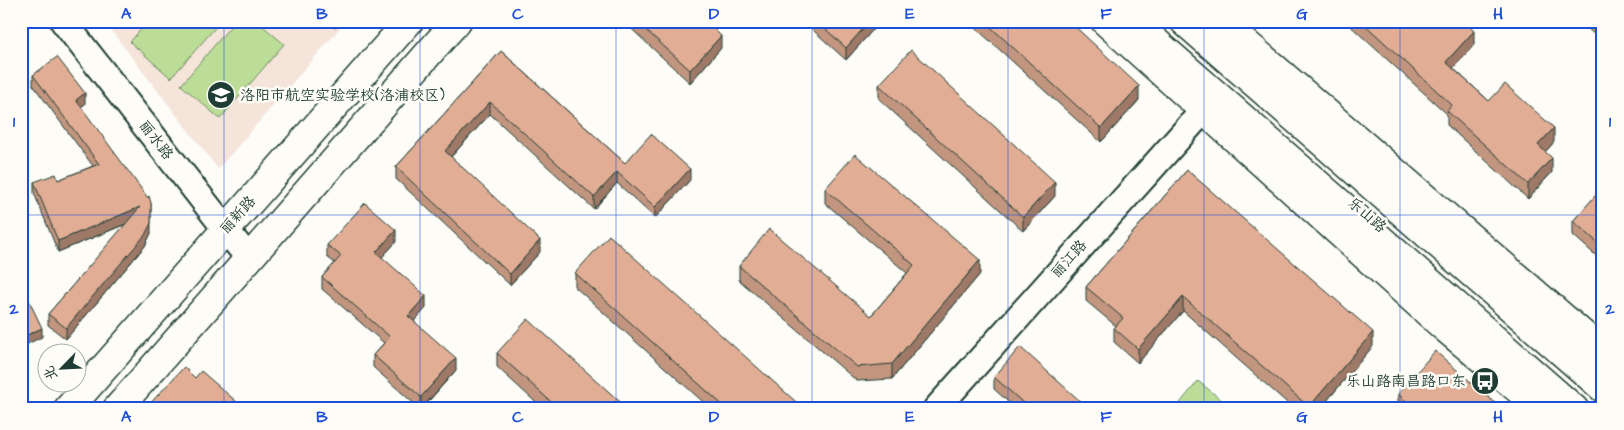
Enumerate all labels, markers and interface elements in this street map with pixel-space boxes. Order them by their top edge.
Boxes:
text: A [121,3,132,25]
text: B [316,3,328,25]
text: C [512,3,524,25]
text: D [709,3,720,25]
text: E [905,3,915,25]
text: F [1100,3,1112,25]
text: G [1296,3,1308,25]
text: H [1493,3,1503,25]
school or university icon: 洛阳市航空实验学校(洛浦校区) [206,80,236,110]
place label: 洛阳市航空实验学校(洛浦校区) [240,85,445,106]
text: 1 [13,111,16,133]
text: 1 [1609,111,1612,133]
street label: 丽水路 [134,116,178,164]
street label: 丽新路 [215,191,261,239]
street label: 乐山路 [1343,192,1391,238]
street label: 丽江路 [1046,235,1092,283]
text: 2 [8,298,19,320]
text: 2 [1604,298,1615,320]
north arrow [38,342,88,392]
text: 北 [39,362,63,383]
bus stop icon: 乐山路南昌路口东 [1470,366,1500,396]
place label: 乐山路南昌路口东 [1346,371,1466,392]
text: A [121,406,132,428]
text: B [316,406,328,428]
text: C [512,406,524,428]
text: D [709,406,720,428]
text: E [905,406,915,428]
text: F [1100,406,1112,428]
text: G [1296,406,1308,428]
text: H [1493,406,1503,428]

